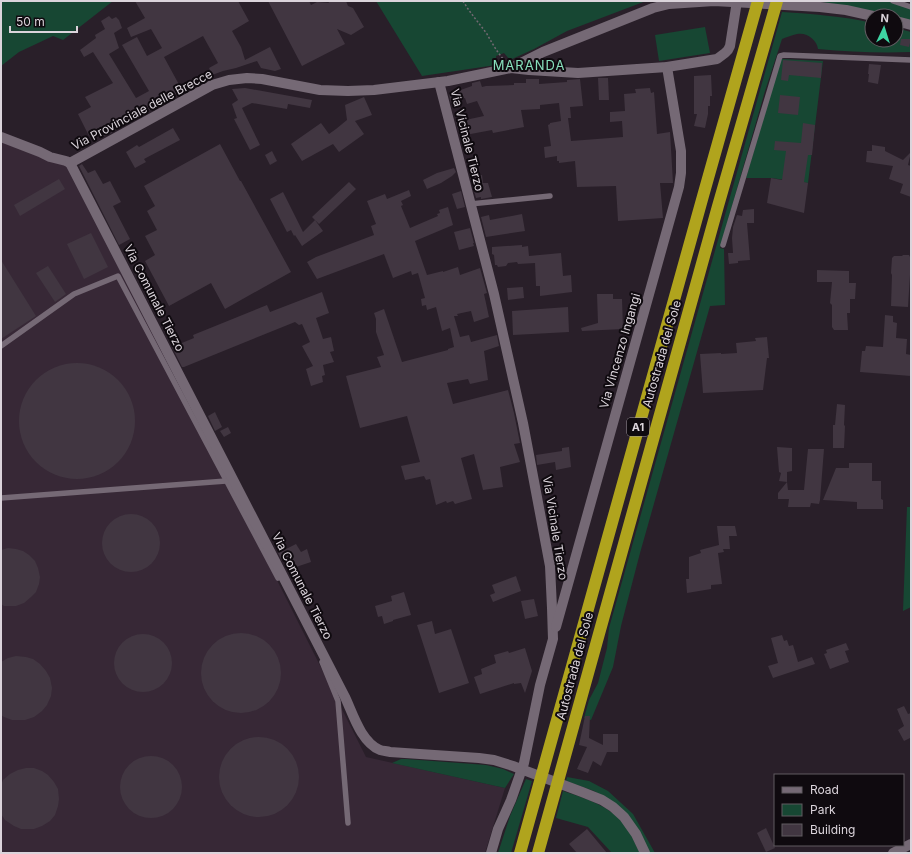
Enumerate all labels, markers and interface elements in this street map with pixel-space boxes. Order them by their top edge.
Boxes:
scale bar [10,8,77,34]
north arrow [864,8,904,48]
text: N [880,11,889,25]
text: 50 m [16,14,45,29]
district label: MARANDA [493,57,565,73]
street label: Via Provinciale delle Brecce [69,66,215,153]
street label: Via Vicinale Tierzo [447,87,487,193]
street label: Via Comunale Tierzo [121,242,188,354]
street label: Via Vincenzo Ingangi [596,291,643,410]
street label: Autostrada del Sole [639,299,684,409]
road number: A1 [627,418,649,436]
street label: Via Vicinale Tierzo [540,475,571,581]
street label: Via Comunale Tierzo [269,530,336,642]
street label: Autostrada del Sole [553,610,596,721]
legend [774,774,904,846]
text: Road [810,782,839,797]
text: Park [810,802,836,817]
text: Building [810,822,855,837]

